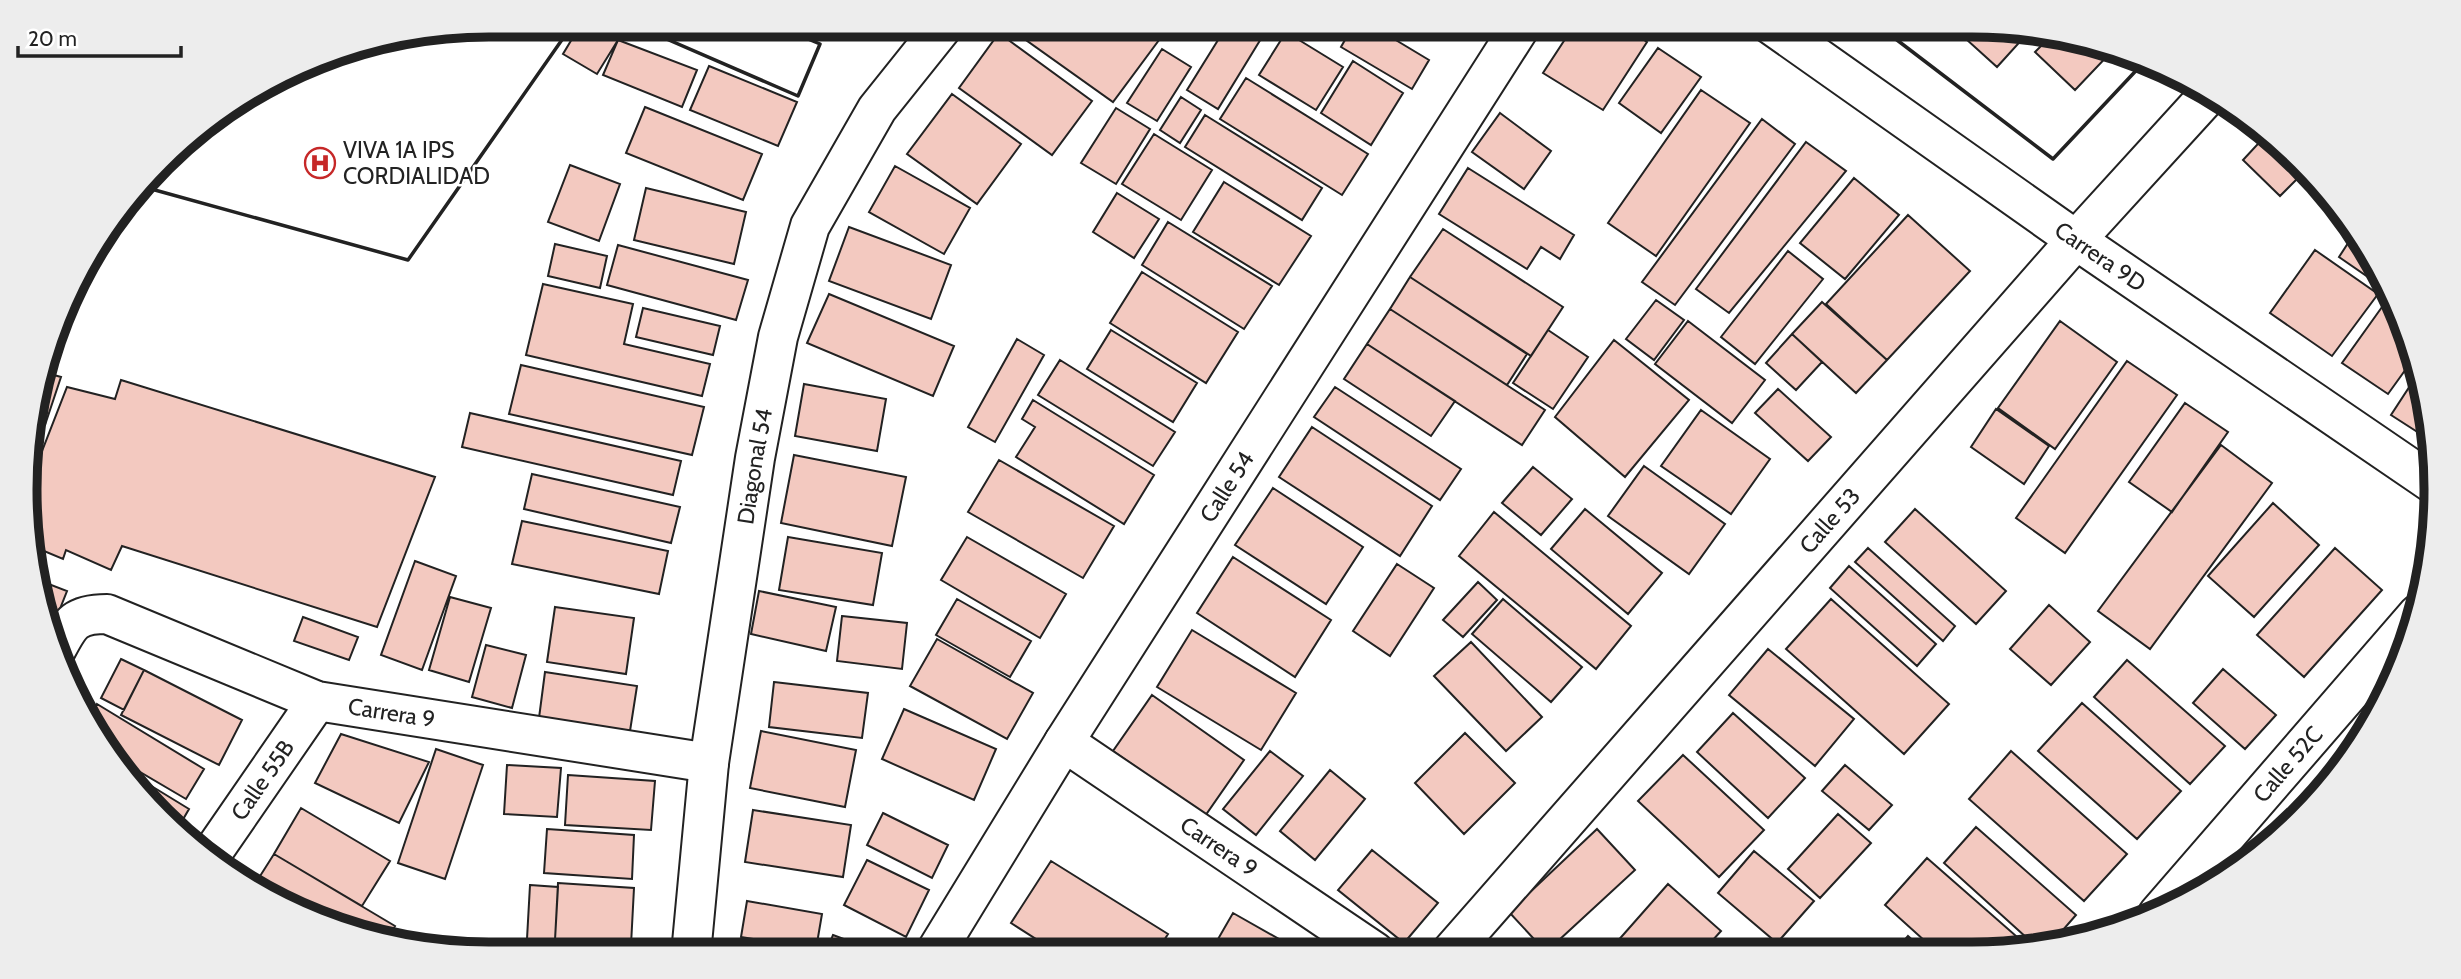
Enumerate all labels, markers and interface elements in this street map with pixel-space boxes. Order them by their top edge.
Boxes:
scale bar [18,14,180,58]
text: 20 m [28,26,77,51]
place label: VIVA 1A IPS CORDIALIDAD [343,136,490,190]
hospital icon: VIVA 1A IPS CORDIALIDAD [303,146,337,180]
street label: Carrera 9D [2049,215,2151,298]
street label: Diagonal 54 [731,406,778,526]
street label: Calle 54 [1194,446,1260,528]
street label: Calle 53 [1793,482,1866,559]
street label: Carrera 9 [346,692,437,733]
street label: Calle 52C [2247,721,2328,808]
street label: Calle 55B [225,734,300,826]
street label: Carrera 9 [1175,811,1263,883]

